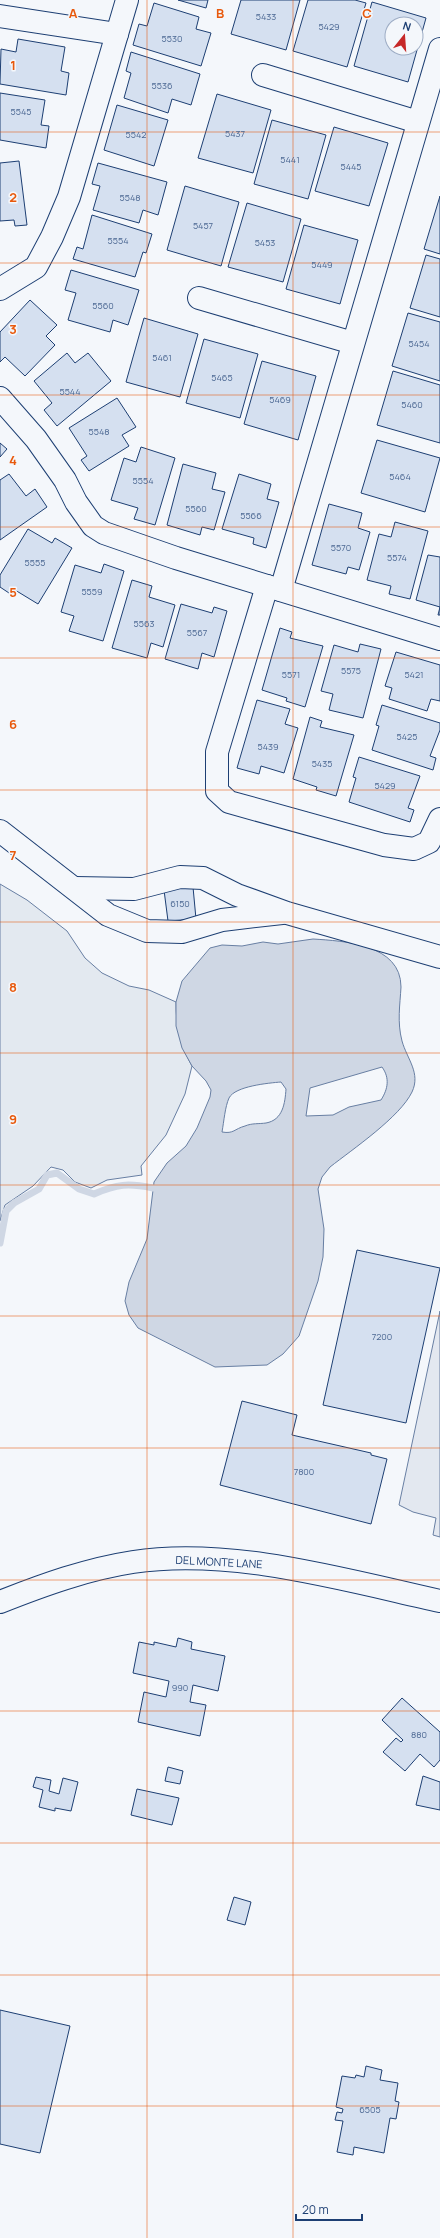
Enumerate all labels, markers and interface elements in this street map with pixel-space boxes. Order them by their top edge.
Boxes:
text: A [69,4,78,22]
text: B [216,4,224,22]
text: C [362,4,372,22]
house number: 5433 [256,10,276,23]
north arrow [384,16,424,56]
text: N [401,18,413,34]
house number: 5429 [318,20,340,33]
house number: 5530 [162,32,182,45]
text: 1 [10,56,16,74]
house number: 5536 [152,79,173,92]
house number: 5545 [11,105,31,118]
house number: 5437 [225,127,245,140]
house number: 5542 [126,128,146,141]
house number: 5441 [280,153,300,166]
house number: 5445 [340,160,362,173]
text: 2 [9,188,17,206]
house number: 5548 [120,191,140,204]
house number: 5457 [193,219,214,232]
house number: 5554 [108,234,128,247]
house number: 5453 [255,236,275,249]
house number: 5449 [311,258,333,271]
house number: 5560 [92,299,114,312]
text: 3 [9,320,17,338]
house number: 5454 [408,337,430,350]
house number: 5461 [152,351,172,364]
house number: 5465 [211,371,233,384]
house number: 5544 [59,385,81,398]
house number: 5469 [269,393,291,406]
house number: 5460 [401,398,423,411]
house number: 5548 [89,425,109,438]
text: 4 [9,451,17,469]
house number: 5464 [389,470,411,483]
house number: 5554 [133,474,153,487]
house number: 5560 [185,502,207,515]
house number: 5566 [240,509,262,522]
house number: 5570 [331,541,351,554]
house number: 5574 [387,551,407,564]
house number: 5555 [25,556,45,569]
text: 5 [9,583,17,601]
house number: 5559 [81,585,103,598]
house number: 5563 [134,617,154,630]
house number: 5567 [187,626,208,639]
house number: 5575 [341,664,361,677]
house number: 5571 [282,668,300,681]
house number: 5421 [404,668,424,681]
text: 6 [9,715,17,733]
house number: 5425 [397,730,417,743]
house number: 5439 [257,740,279,753]
house number: 5435 [312,757,332,770]
house number: 5429 [374,779,396,792]
text: 7 [10,846,17,864]
house number: 6150 [170,897,190,910]
text: 8 [9,978,17,996]
text: 9 [9,1110,17,1128]
house number: 7200 [372,1330,392,1343]
house number: 7800 [294,1465,314,1478]
street label: DEL MONTE LANE [175,1552,263,1571]
house number: 990 [172,1681,188,1694]
house number: 880 [411,1728,427,1741]
house number: 6505 [359,2103,381,2116]
scale bar [296,2196,362,2222]
text: 20 m [302,2201,329,2218]

